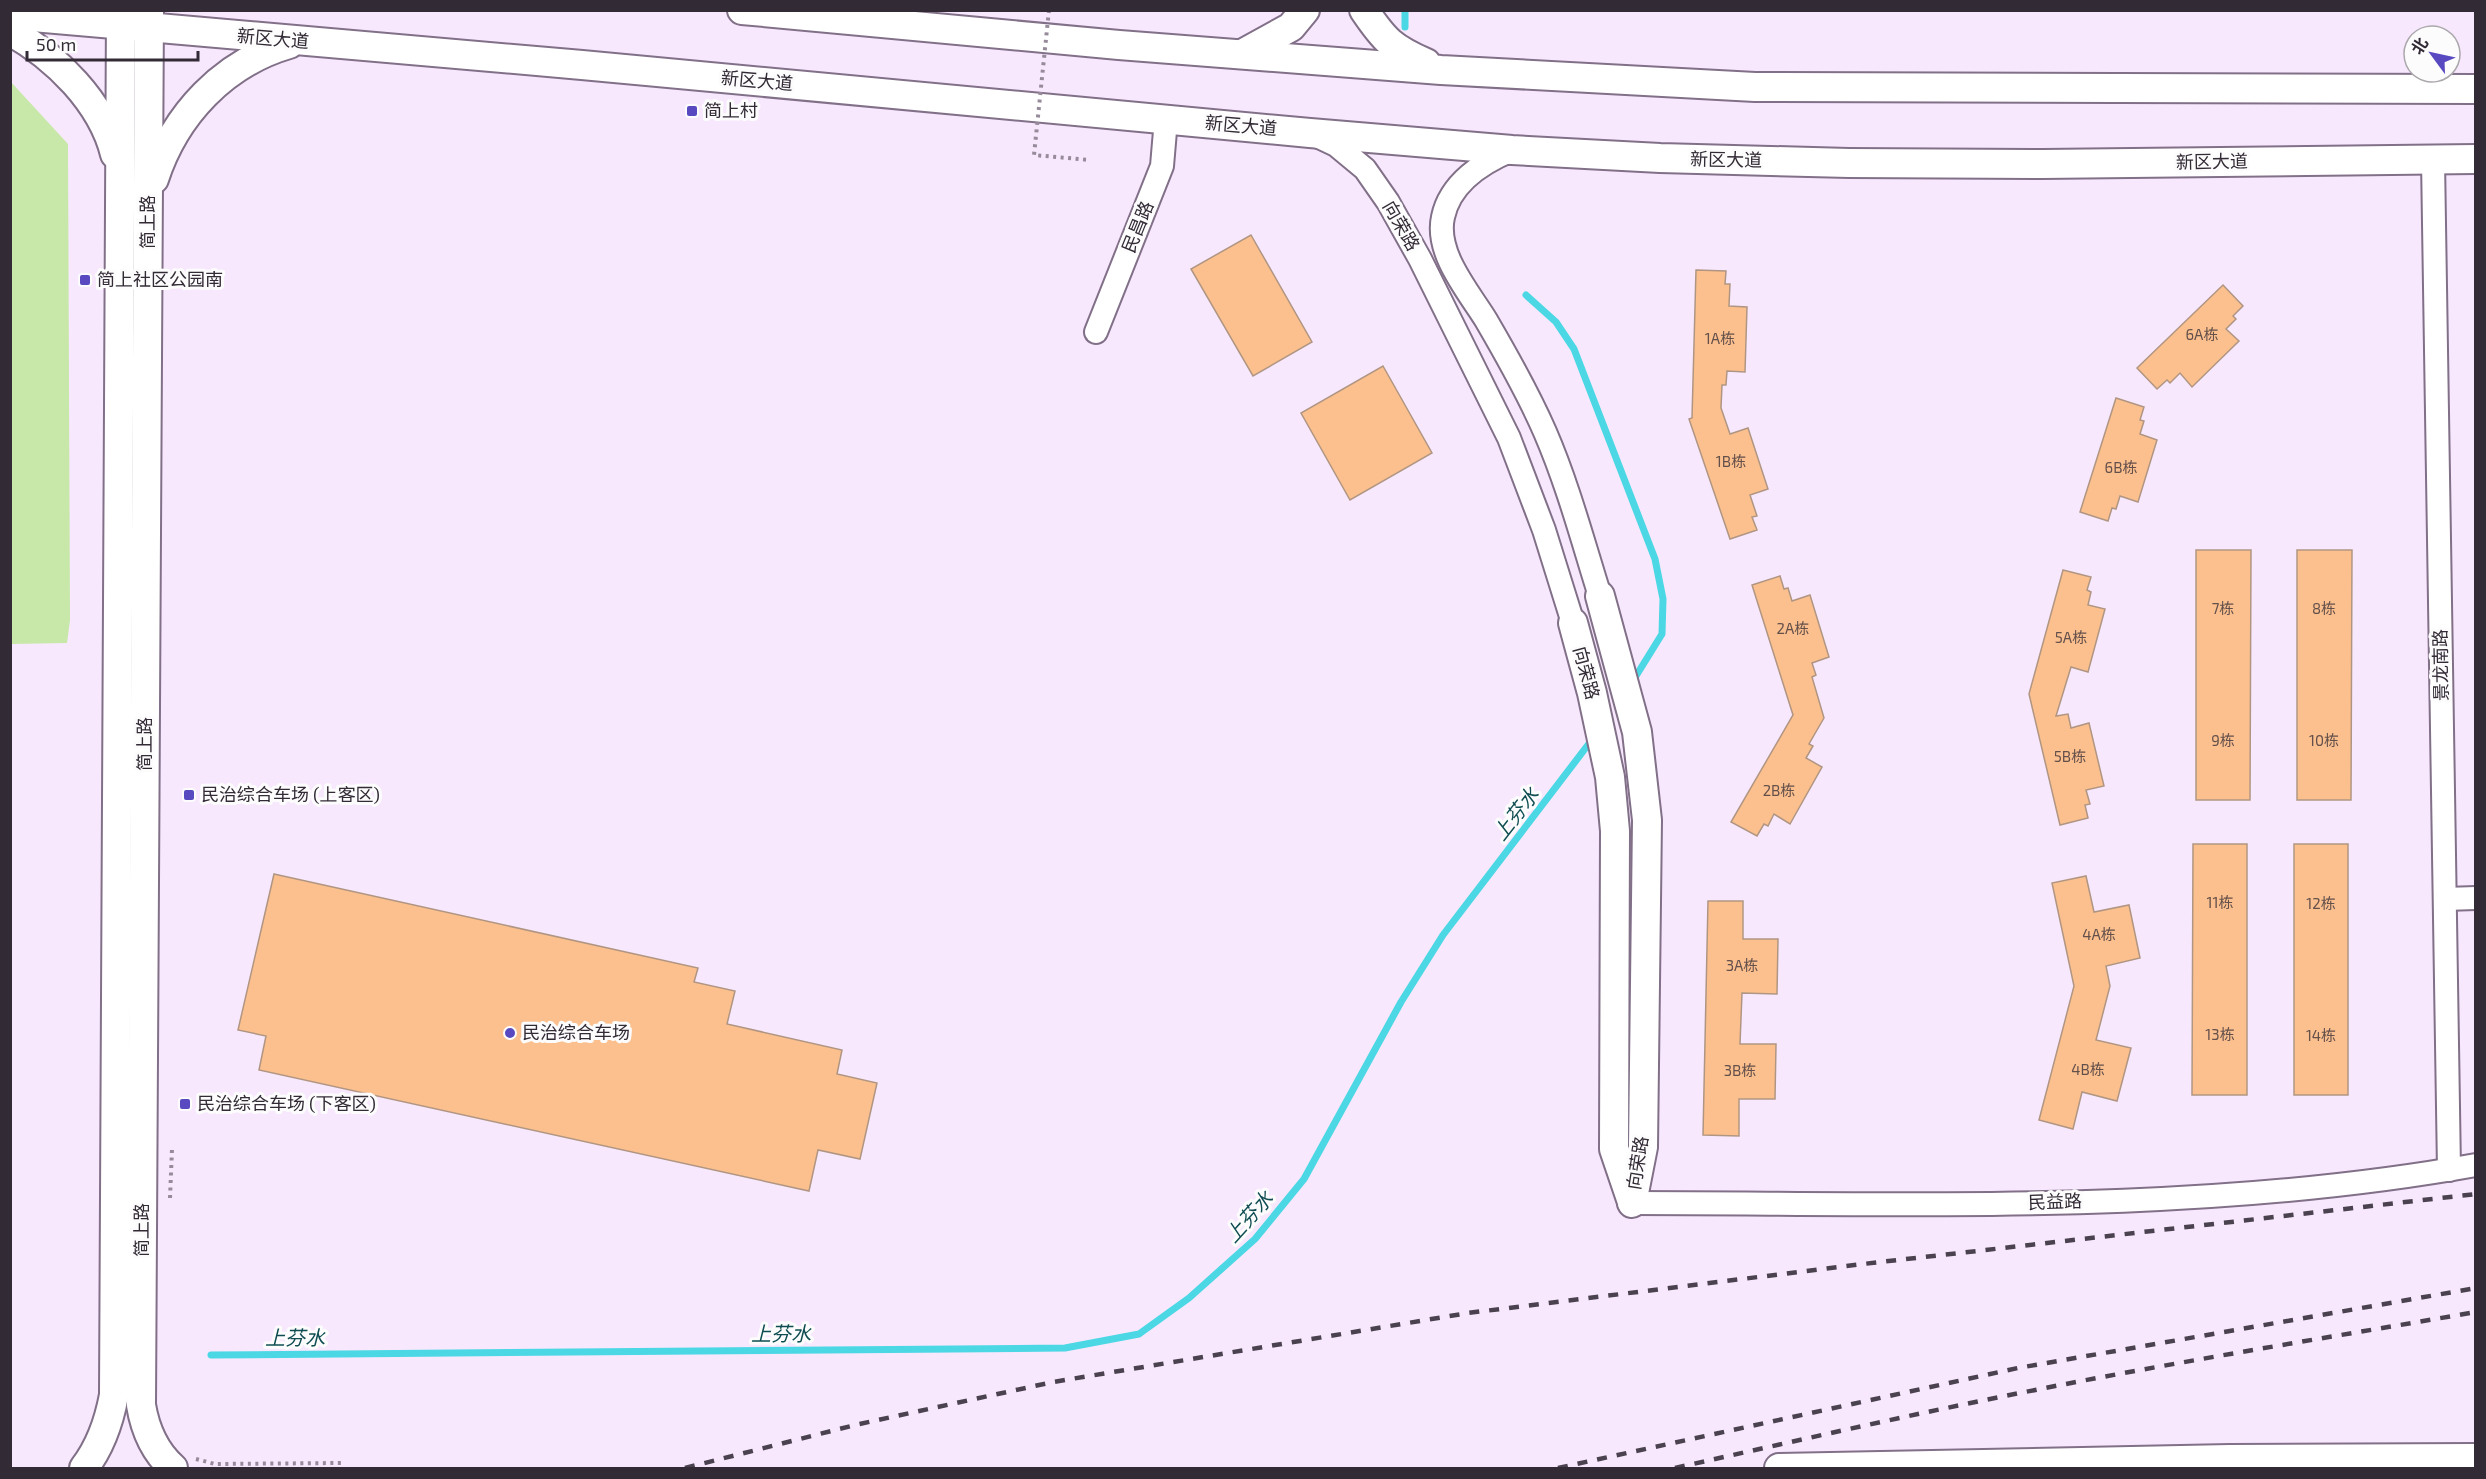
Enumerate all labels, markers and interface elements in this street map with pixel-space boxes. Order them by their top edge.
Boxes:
scale bar [27,24,198,62]
street label: 新区大道 [236,24,310,52]
north arrow [2402,24,2462,84]
text: 50 m [36,33,76,55]
text: 北 [2407,34,2431,57]
street label: 新区大道 [720,66,794,94]
place label: 简上村 [704,99,758,121]
marker: 简上村 [685,104,699,118]
street label: 新区大道 [1204,111,1278,139]
street label: 新区大道 [1690,147,1762,171]
street label: 新区大道 [2176,149,2248,173]
street label: 简上路 [136,195,158,249]
street label: 民昌路 [1117,197,1157,256]
street label: 向荣路 [1379,197,1425,254]
place label: 简上社区公园南 [97,268,223,290]
marker: 简上社区公园南 [78,273,92,287]
house number: 6A栋 [2186,325,2218,343]
house number: 1A栋 [1705,329,1735,347]
house number: 1B栋 [1716,452,1746,470]
house number: 6B栋 [2105,458,2137,476]
house number: 7栋 [2212,599,2234,617]
house number: 8栋 [2312,599,2336,617]
house number: 2A栋 [1777,619,1809,637]
house number: 5A栋 [2055,628,2087,646]
street label: 景龙南路 [2428,629,2452,701]
street label: 向荣路 [1569,644,1605,702]
street label: 简上路 [133,717,155,771]
house number: 9栋 [2211,731,2235,749]
house number: 10栋 [2309,731,2339,749]
house number: 5B栋 [2054,747,2086,765]
house number: 2B栋 [1763,781,1795,799]
water label: 上芬水 [1487,782,1544,844]
place label: 民治综合车场 (上客区) [201,783,380,805]
marker: 民治综合车场 (上客区) [182,788,196,802]
house number: 11栋 [2207,893,2233,911]
house number: 12栋 [2306,894,2336,912]
house number: 4A栋 [2082,925,2116,943]
house number: 3A栋 [1726,956,1758,974]
place label: 民治综合车场 [522,1021,630,1043]
house number: 13栋 [2205,1025,2235,1043]
marker: 民治综合车场 [503,1026,517,1040]
house number: 14栋 [2306,1026,2336,1044]
house number: 4B栋 [2071,1060,2105,1078]
house number: 3B栋 [1724,1061,1756,1079]
place label: 民治综合车场 (下客区) [197,1092,376,1114]
marker: 民治综合车场 (下客区) [178,1097,192,1111]
street label: 向荣路 [1622,1134,1652,1191]
water label: 上芬水 [1219,1185,1278,1247]
street label: 民益路 [2028,1189,2082,1213]
street label: 简上路 [130,1203,152,1257]
water label: 上芬水 [751,1321,812,1345]
water label: 上芬水 [265,1325,326,1349]

